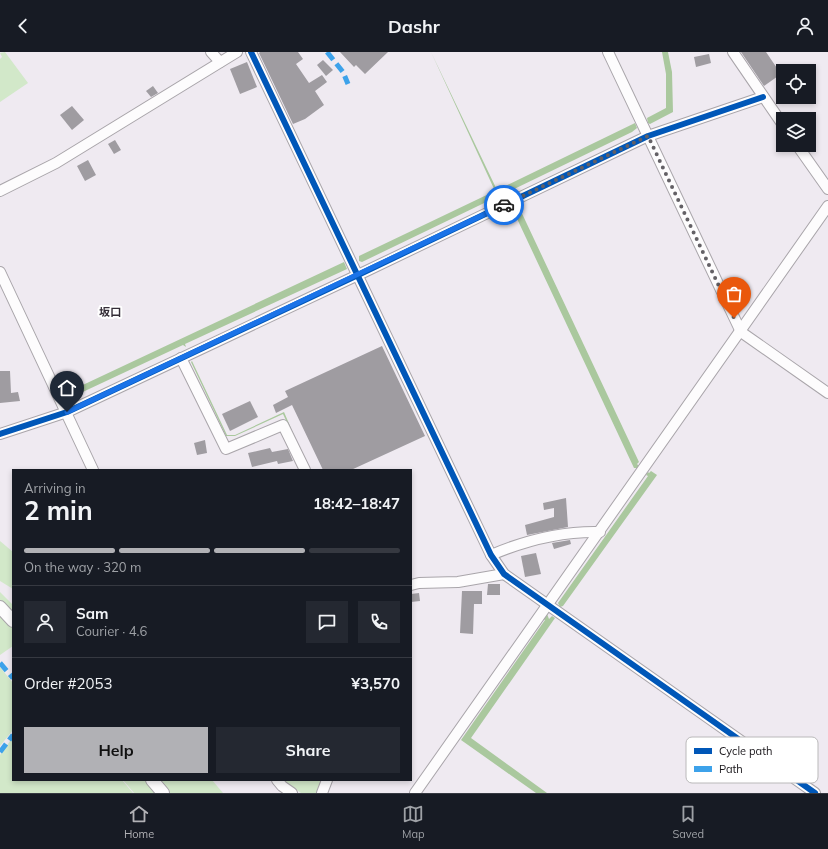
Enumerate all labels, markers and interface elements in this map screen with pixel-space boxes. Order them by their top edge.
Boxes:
icon: back [12,15,34,37]
text: Dashr [388,15,440,38]
icon: person [794,15,816,37]
map controls [776,64,816,152]
button: locate [776,64,816,104]
button: layers [776,112,816,152]
courier [484,185,524,225]
icon: car [493,194,515,216]
pin [717,277,751,318]
icon: bag [723,283,745,305]
district label: 坂口 [99,305,121,319]
pin [50,371,84,412]
icon: home [56,377,78,399]
text: Arriving in [24,480,86,496]
text: 2 min [24,494,93,527]
text: 18:42–18:47 [313,494,400,513]
text: On the way · 320 m [24,559,141,575]
button: person [24,601,66,643]
button: chat [306,601,348,643]
button: phone [358,601,400,643]
text: Sam [76,604,108,623]
text: Courier · 4.6 [76,623,147,639]
text: Order #2053 [24,674,112,693]
text: ¥3,570 [351,674,400,693]
button: Help [24,727,208,773]
button: Share [216,727,400,773]
legend [686,737,818,783]
text: Cycle path [719,744,772,758]
text: Path [719,762,743,776]
tab: Home [124,803,154,841]
tab: Map [402,803,425,841]
tab: Saved [672,803,704,841]

